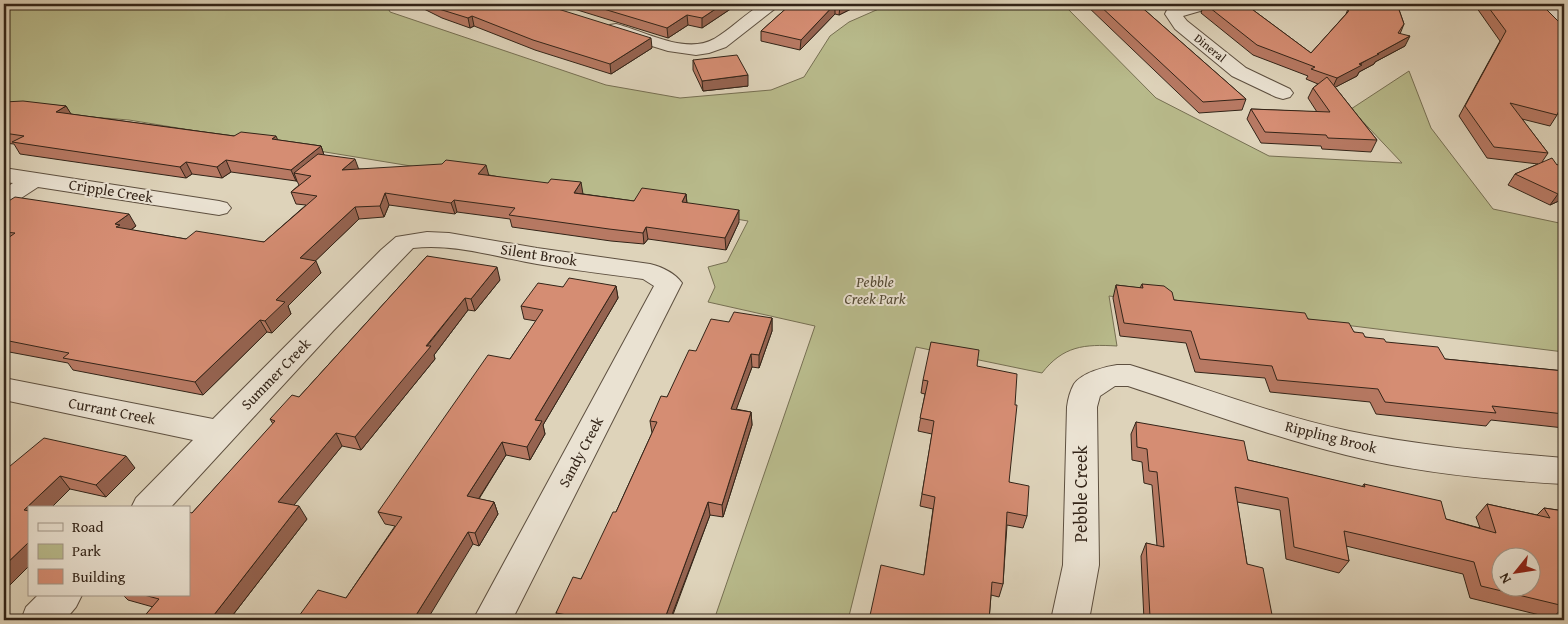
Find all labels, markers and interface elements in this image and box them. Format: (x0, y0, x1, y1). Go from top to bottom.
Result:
street label: Dineral (1191, 29, 1230, 66)
street label: Cripple Creek (67, 173, 155, 208)
street label: Silent Brook (499, 238, 579, 271)
park label: Pebble Creek Park (844, 271, 906, 309)
street label: Summer Creek (236, 333, 316, 414)
street label: Currant Creek (67, 392, 158, 429)
street label: Sandy Creek (553, 412, 608, 491)
street label: Rippling Brook (1283, 415, 1380, 458)
street label: Pebble Creek (1067, 445, 1094, 543)
legend (28, 506, 190, 596)
text: Road (72, 516, 103, 537)
text: Park (72, 540, 101, 561)
north arrow (1490, 546, 1540, 596)
text: Building (72, 566, 126, 587)
text: N (1493, 569, 1516, 588)

